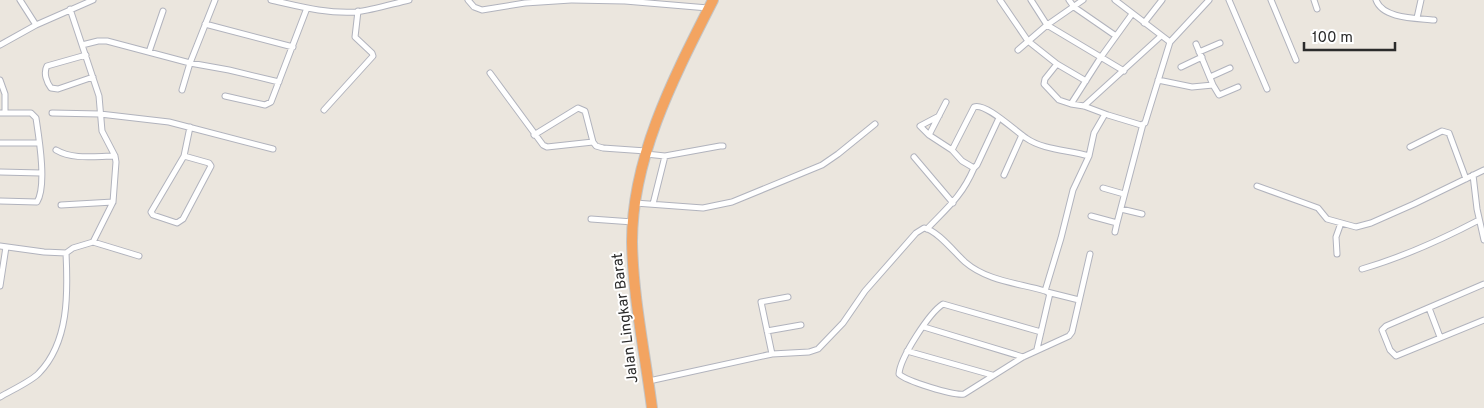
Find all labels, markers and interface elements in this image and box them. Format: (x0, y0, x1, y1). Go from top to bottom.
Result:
scale bar (1304, 20, 1395, 52)
text: 100 m (1312, 29, 1353, 48)
street label: Jalan Lingkar Barat (609, 252, 643, 384)

